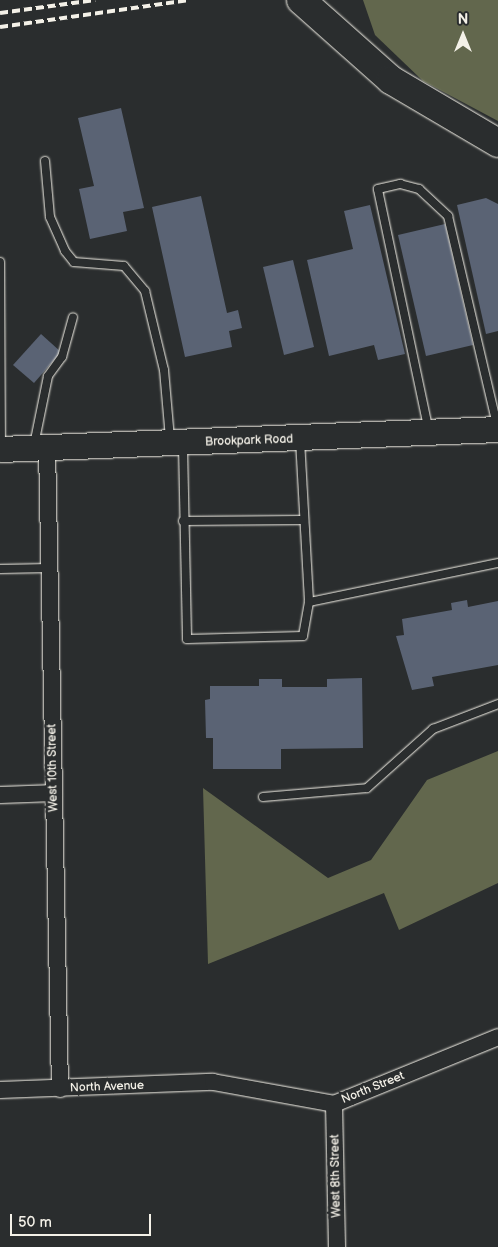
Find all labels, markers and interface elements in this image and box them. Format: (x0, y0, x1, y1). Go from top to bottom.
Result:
north arrow (438, 10, 488, 60)
text: N (458, 11, 468, 28)
street label: Brookpark Road (205, 432, 293, 450)
street label: West 10th Street (45, 724, 61, 812)
street label: North Street (339, 1069, 407, 1107)
street label: North Avenue (70, 1079, 144, 1095)
street label: West 8th Street (328, 1134, 344, 1218)
scale bar (12, 1204, 154, 1236)
text: 50 m (18, 1213, 52, 1232)

